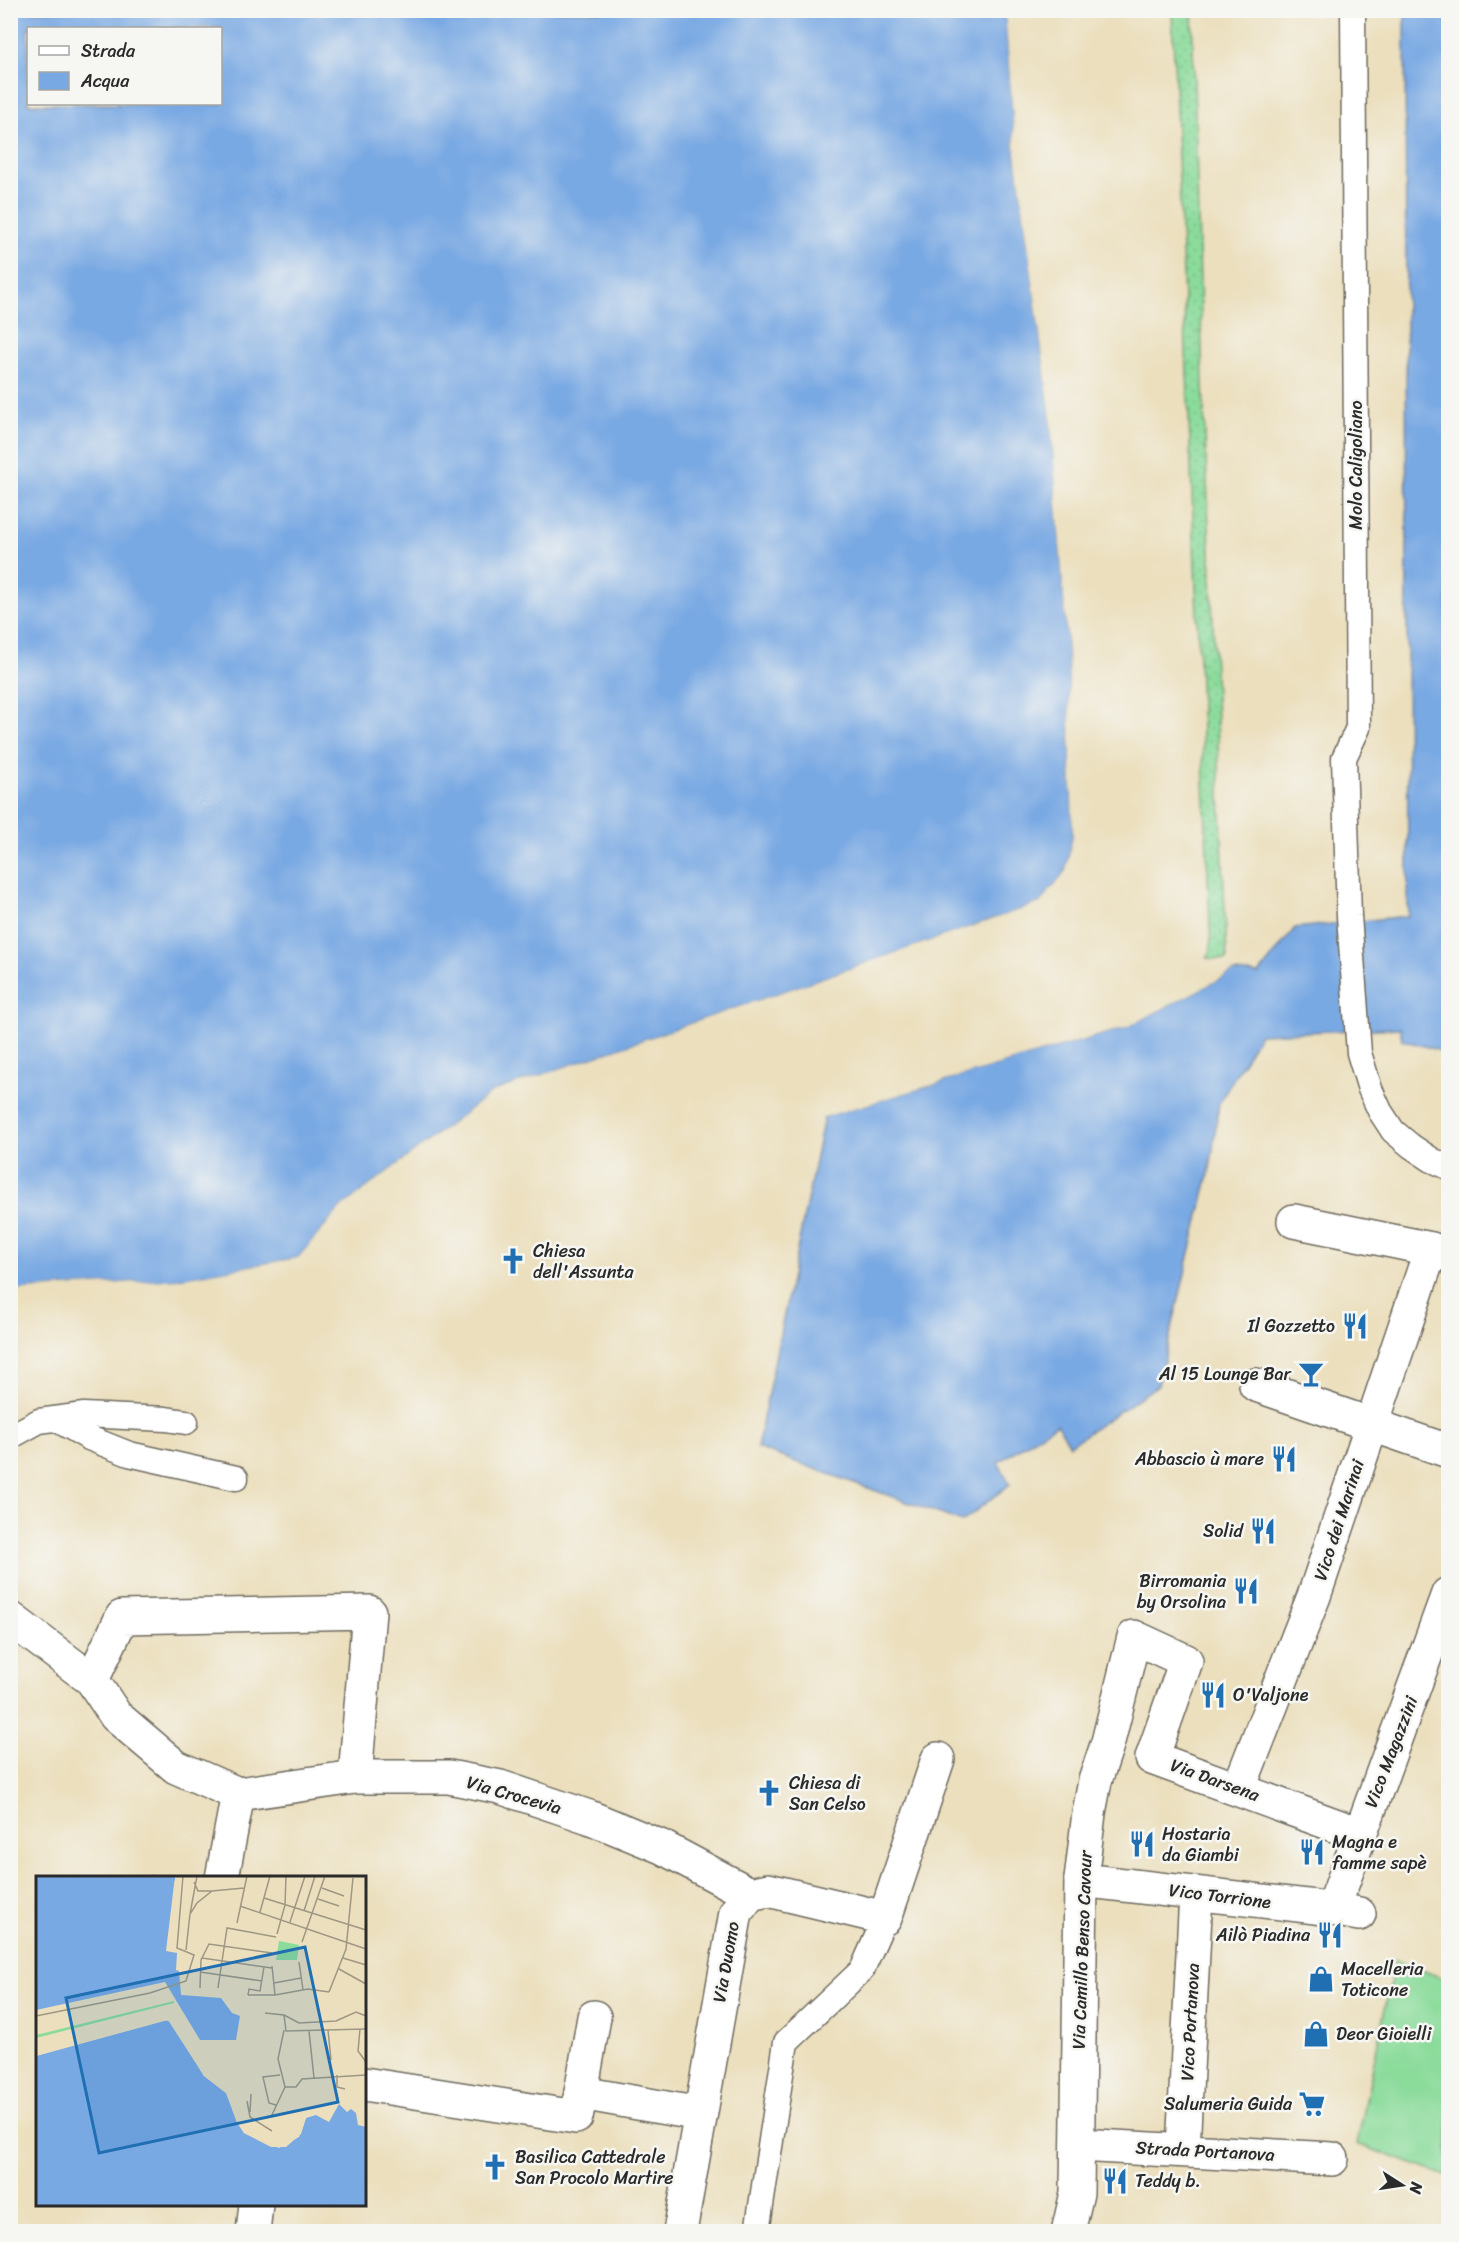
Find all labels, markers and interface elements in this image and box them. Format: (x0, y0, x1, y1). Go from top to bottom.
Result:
legend (27, 27, 222, 105)
text: Strada (81, 35, 136, 67)
text: Acqua (80, 65, 130, 97)
street label: Molo Caligoliano (1340, 400, 1372, 530)
place label: Chiesa dell'Assunta (533, 1235, 634, 1288)
church icon: Chiesa dell'Assunta (498, 1246, 528, 1276)
place label: Il Gozzetto (1247, 1310, 1335, 1342)
restaurant icon: Il Gozzetto (1340, 1311, 1370, 1341)
place label: Al 15 Lounge Bar (1158, 1358, 1293, 1390)
bar icon: Al 15 Lounge Bar (1296, 1359, 1326, 1389)
place label: Abbascio ù mare (1134, 1443, 1264, 1475)
restaurant icon: Abbascio ù mare (1269, 1444, 1299, 1474)
street label: Vico dei Marinai (1304, 1454, 1374, 1585)
place label: Solid (1203, 1515, 1244, 1547)
restaurant icon: Solid (1248, 1516, 1278, 1546)
place label: Birromania by Orsolina (1137, 1565, 1227, 1618)
restaurant icon: Birromania by Orsolina (1231, 1576, 1261, 1606)
place label: O'Valjone (1233, 1679, 1309, 1711)
restaurant icon: O'Valjone (1198, 1680, 1228, 1710)
street label: Vico Magazzini (1355, 1690, 1427, 1813)
street label: Via Darsena (1166, 1749, 1265, 1811)
street label: Via Crocevia (463, 1766, 565, 1824)
place label: Chiesa di San Celso (789, 1767, 866, 1820)
church icon: Chiesa di San Celso (754, 1778, 784, 1808)
place label: Hostaria da Giambi (1162, 1818, 1240, 1871)
place label: Magna e famme sapè (1332, 1826, 1427, 1879)
restaurant icon: Hostaria da Giambi (1127, 1829, 1157, 1859)
restaurant icon: Magna e famme sapè (1297, 1837, 1327, 1867)
street label: Via Camillo Benso Cavour (1063, 1848, 1102, 2050)
street label: Vico Torrione (1167, 1874, 1273, 1918)
inset map (36, 1876, 366, 2206)
street label: Via Duomo (703, 1919, 749, 2005)
place label: Ailò Piadina (1215, 1919, 1311, 1951)
restaurant icon: Ailò Piadina (1315, 1920, 1345, 1950)
place label: Macelleria Toticone (1341, 1953, 1424, 2006)
street label: Vico Portanova (1171, 1962, 1209, 2082)
shop icon: Macelleria Toticone (1306, 1964, 1336, 1994)
place label: Deor Gioielli (1336, 2018, 1432, 2050)
shop icon: Deor Gioielli (1301, 2019, 1331, 2049)
place label: Salumeria Guida (1164, 2088, 1293, 2120)
supermarket icon: Salumeria Guida (1297, 2089, 1327, 2119)
street label: Strada Portanova (1135, 2131, 1275, 2171)
place label: Basilica Cattedrale San Procolo Martire (515, 2141, 674, 2194)
church icon: Basilica Cattedrale San Procolo Martire (480, 2152, 510, 2182)
north arrow (1372, 2155, 1432, 2215)
place label: Teddy b. (1135, 2165, 1201, 2197)
restaurant icon: Teddy b. (1100, 2166, 1130, 2196)
text: N (1401, 2179, 1432, 2197)

